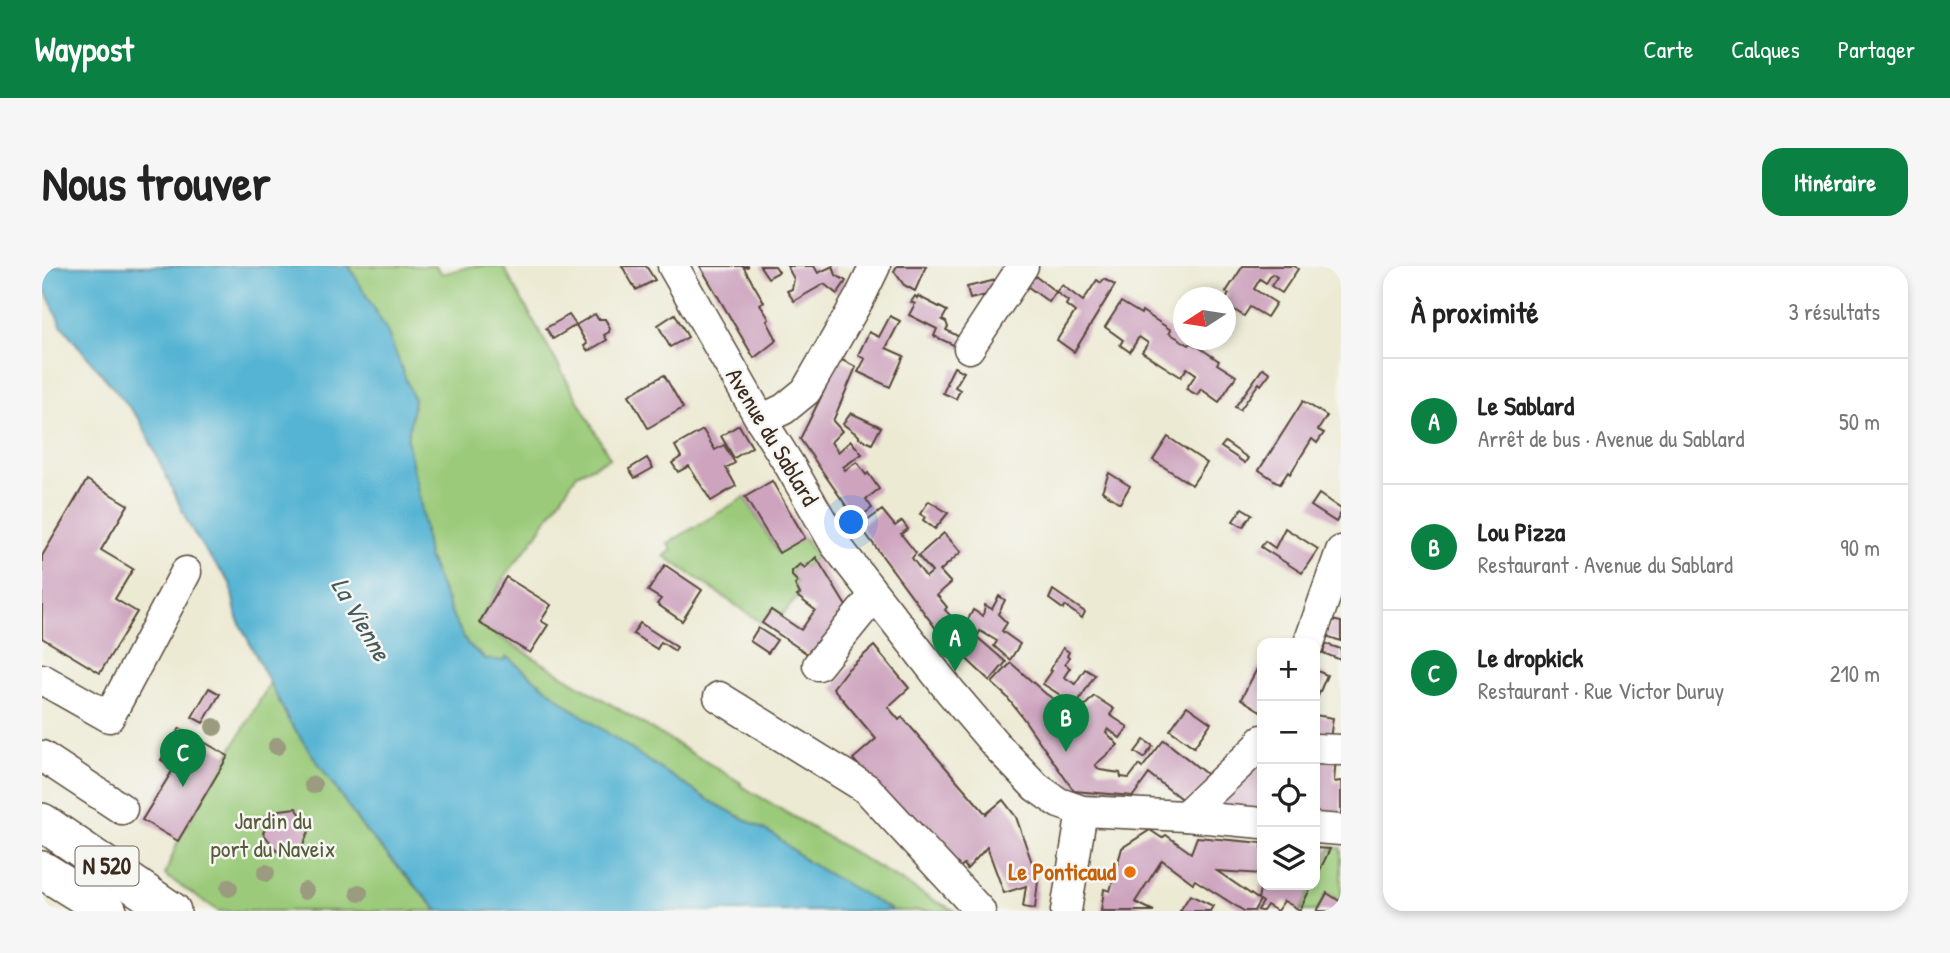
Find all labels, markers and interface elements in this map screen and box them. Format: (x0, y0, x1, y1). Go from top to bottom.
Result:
text: Waypost (35, 27, 134, 71)
text: Carte (1644, 33, 1693, 65)
text: Calques (1731, 33, 1800, 65)
text: Partager (1838, 33, 1915, 65)
button: Itinéraire (1762, 148, 1908, 216)
text: Nous trouver (42, 149, 271, 215)
north arrow (1173, 287, 1236, 350)
text: À proximité (1411, 292, 1539, 332)
text: 3 résultats (1789, 296, 1880, 327)
street label: Avenue du Sablard (719, 362, 827, 511)
text: Le Sablard (1478, 388, 1574, 423)
text: A (1428, 406, 1440, 437)
text: 50 m (1839, 406, 1880, 437)
text: Arrêt de bus · Avenue du Sablard (1478, 423, 1745, 454)
your location (834, 505, 868, 539)
text: Lou Pizza (1478, 514, 1565, 549)
text: B (1428, 532, 1440, 563)
text: 90 m (1840, 532, 1880, 563)
text: Restaurant · Avenue du Sablard (1478, 549, 1733, 580)
water label: La Vienne (324, 571, 400, 668)
pin: A (932, 614, 978, 672)
map controls (1257, 638, 1320, 890)
button: + (1257, 638, 1320, 701)
text: Le dropkick (1478, 640, 1583, 675)
text: C (1428, 658, 1440, 689)
text: 210 m (1830, 658, 1880, 689)
text: Restaurant · Rue Victor Duruy (1478, 675, 1724, 706)
pin: B (1043, 694, 1089, 752)
button: − (1257, 701, 1320, 764)
pin: C (160, 729, 206, 787)
button: locate (1257, 764, 1320, 827)
park label: Jardin du port du Naveix (211, 804, 335, 864)
button: layers (1257, 827, 1320, 890)
road number: N 520 (76, 846, 138, 886)
place label: Le Ponticaud (1009, 855, 1117, 887)
marker: Le Ponticaud (1122, 864, 1138, 880)

